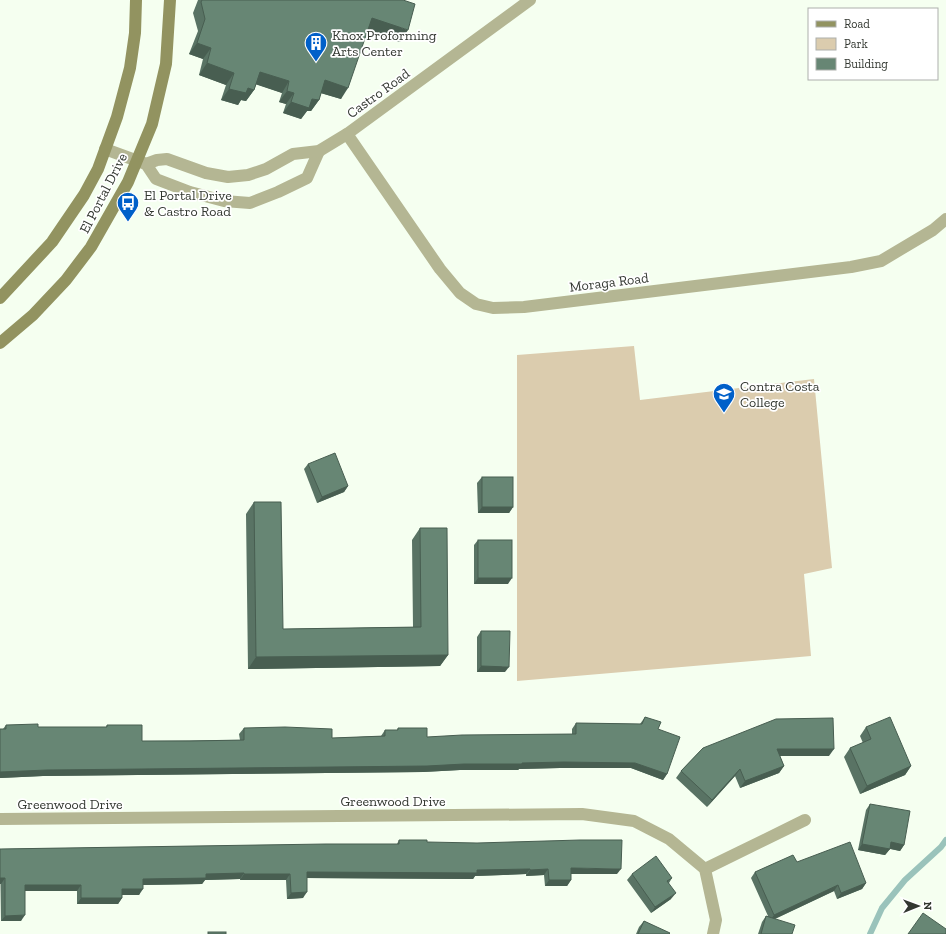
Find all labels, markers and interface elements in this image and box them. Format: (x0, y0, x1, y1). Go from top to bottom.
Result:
legend (808, 8, 938, 80)
text: Road (844, 17, 870, 31)
place label: Knox Proforming Arts Center (332, 27, 437, 60)
building icon: Knox Proforming Arts Center (303, 30, 329, 63)
text: Park (844, 37, 869, 51)
text: Building (844, 57, 888, 71)
street label: Castro Road (344, 65, 413, 122)
street label: El Portal Drive (76, 150, 131, 236)
place label: El Portal Drive & Castro Road (144, 187, 232, 220)
bus stop icon: El Portal Drive & Castro Road (115, 190, 141, 223)
street label: Moraga Road (569, 269, 650, 296)
place label: Contra Costa College (740, 378, 820, 411)
school or university icon: Contra Costa College (711, 381, 737, 414)
street label: Greenwood Drive (340, 793, 446, 810)
street label: Greenwood Drive (17, 796, 123, 813)
north arrow (898, 886, 938, 926)
text: N (921, 902, 934, 911)

